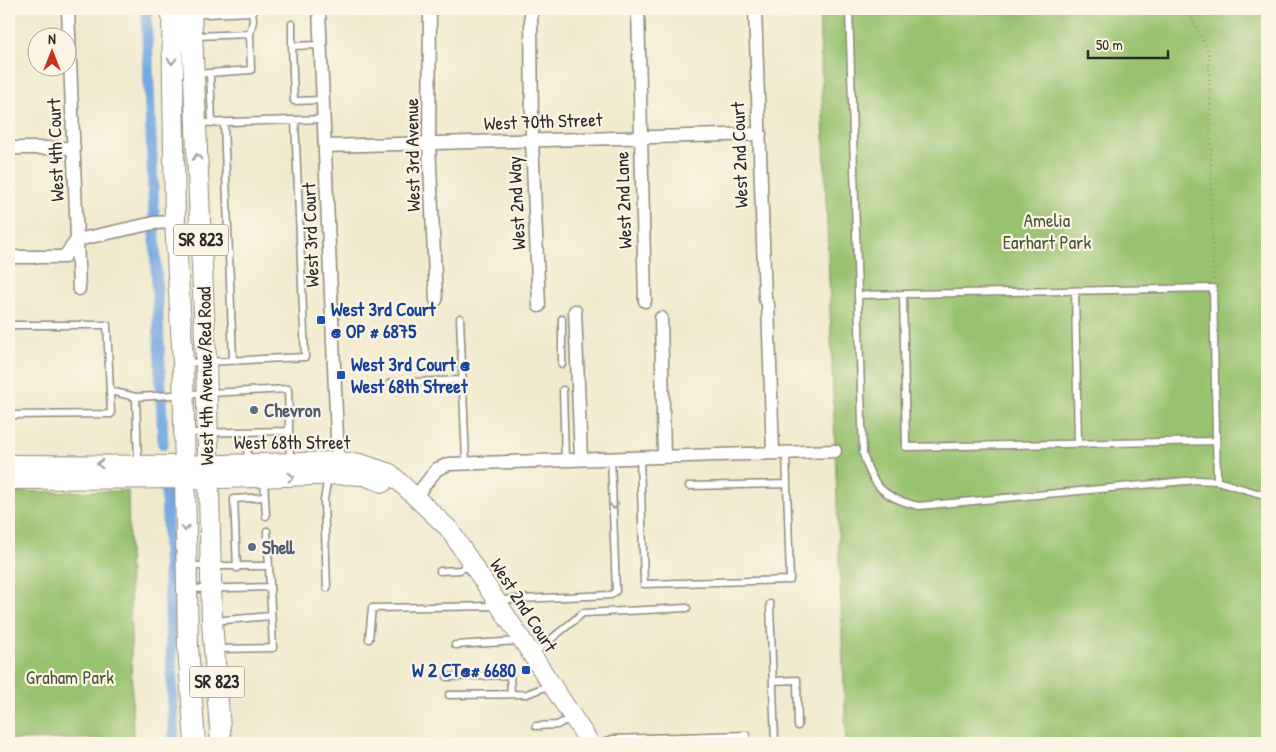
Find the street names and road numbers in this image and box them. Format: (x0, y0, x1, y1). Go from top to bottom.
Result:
street label: West 4th Court (40, 98, 70, 202)
street label: West 3rd Avenue (398, 98, 426, 212)
street label: West 2nd Court (724, 101, 754, 209)
street label: West 70th Street (483, 106, 603, 136)
street label: West 2nd Lane (608, 150, 638, 249)
street label: West 2nd Way (501, 155, 531, 251)
street label: West 3rd Court (295, 182, 325, 288)
road number: SR 823 (174, 224, 228, 256)
street label: West 4th Avenue/Red Road (190, 286, 220, 466)
street label: West 68th Street (234, 429, 351, 455)
street label: West 2nd Court (484, 553, 564, 657)
road number: SR 823 (190, 666, 244, 698)

